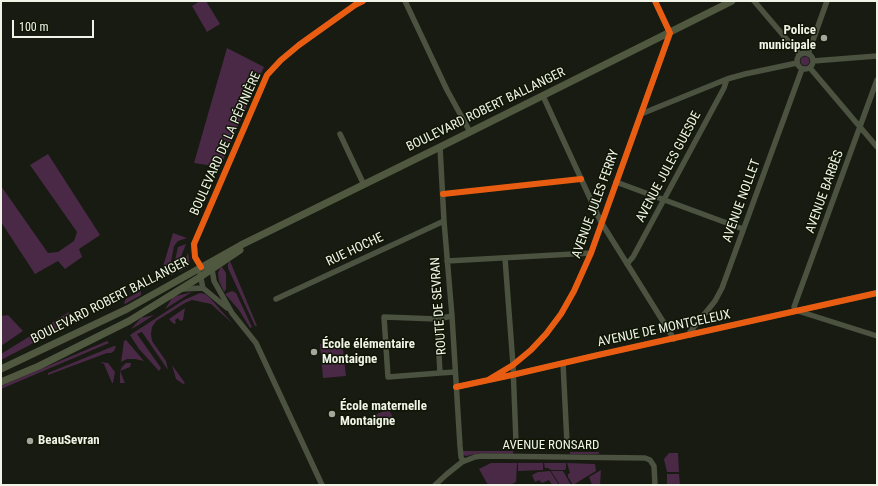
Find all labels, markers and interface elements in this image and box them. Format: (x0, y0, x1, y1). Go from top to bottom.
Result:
scale bar (14, 12, 96, 38)
text: 100 m (19, 20, 49, 34)
place label: Police municipale (759, 23, 816, 54)
marker: Police municipale (819, 33, 829, 43)
street label: BOULEVARD ROBERT BALLANGER (404, 65, 568, 155)
street label: BOULEVARD DE LA PÉPINIÈRE (187, 70, 265, 218)
street label: AVENUE JULES GUESDE (633, 109, 705, 225)
street label: AVENUE JULES FERRY (569, 148, 623, 260)
street label: AVENUE BARBÈS (803, 148, 847, 236)
street label: AVENUE NOLLET (720, 157, 764, 245)
street label: RUE HOCHE (324, 230, 386, 270)
street label: BOULEVARD ROBERT BALLANGER (29, 254, 191, 348)
street label: ROUTE DE SEVRAN (428, 257, 450, 355)
street label: AVENUE DE MONTCELEUX (596, 307, 732, 351)
place label: École élémentaire Montaigne (322, 337, 415, 368)
marker: École élémentaire Montaigne (309, 347, 319, 357)
place label: École maternelle Montaigne (340, 399, 427, 430)
marker: École maternelle Montaigne (327, 409, 337, 419)
place label: BeauSevran (38, 433, 100, 449)
marker: BeauSevran (25, 436, 35, 446)
street label: AVENUE RONSARD (503, 438, 599, 454)

